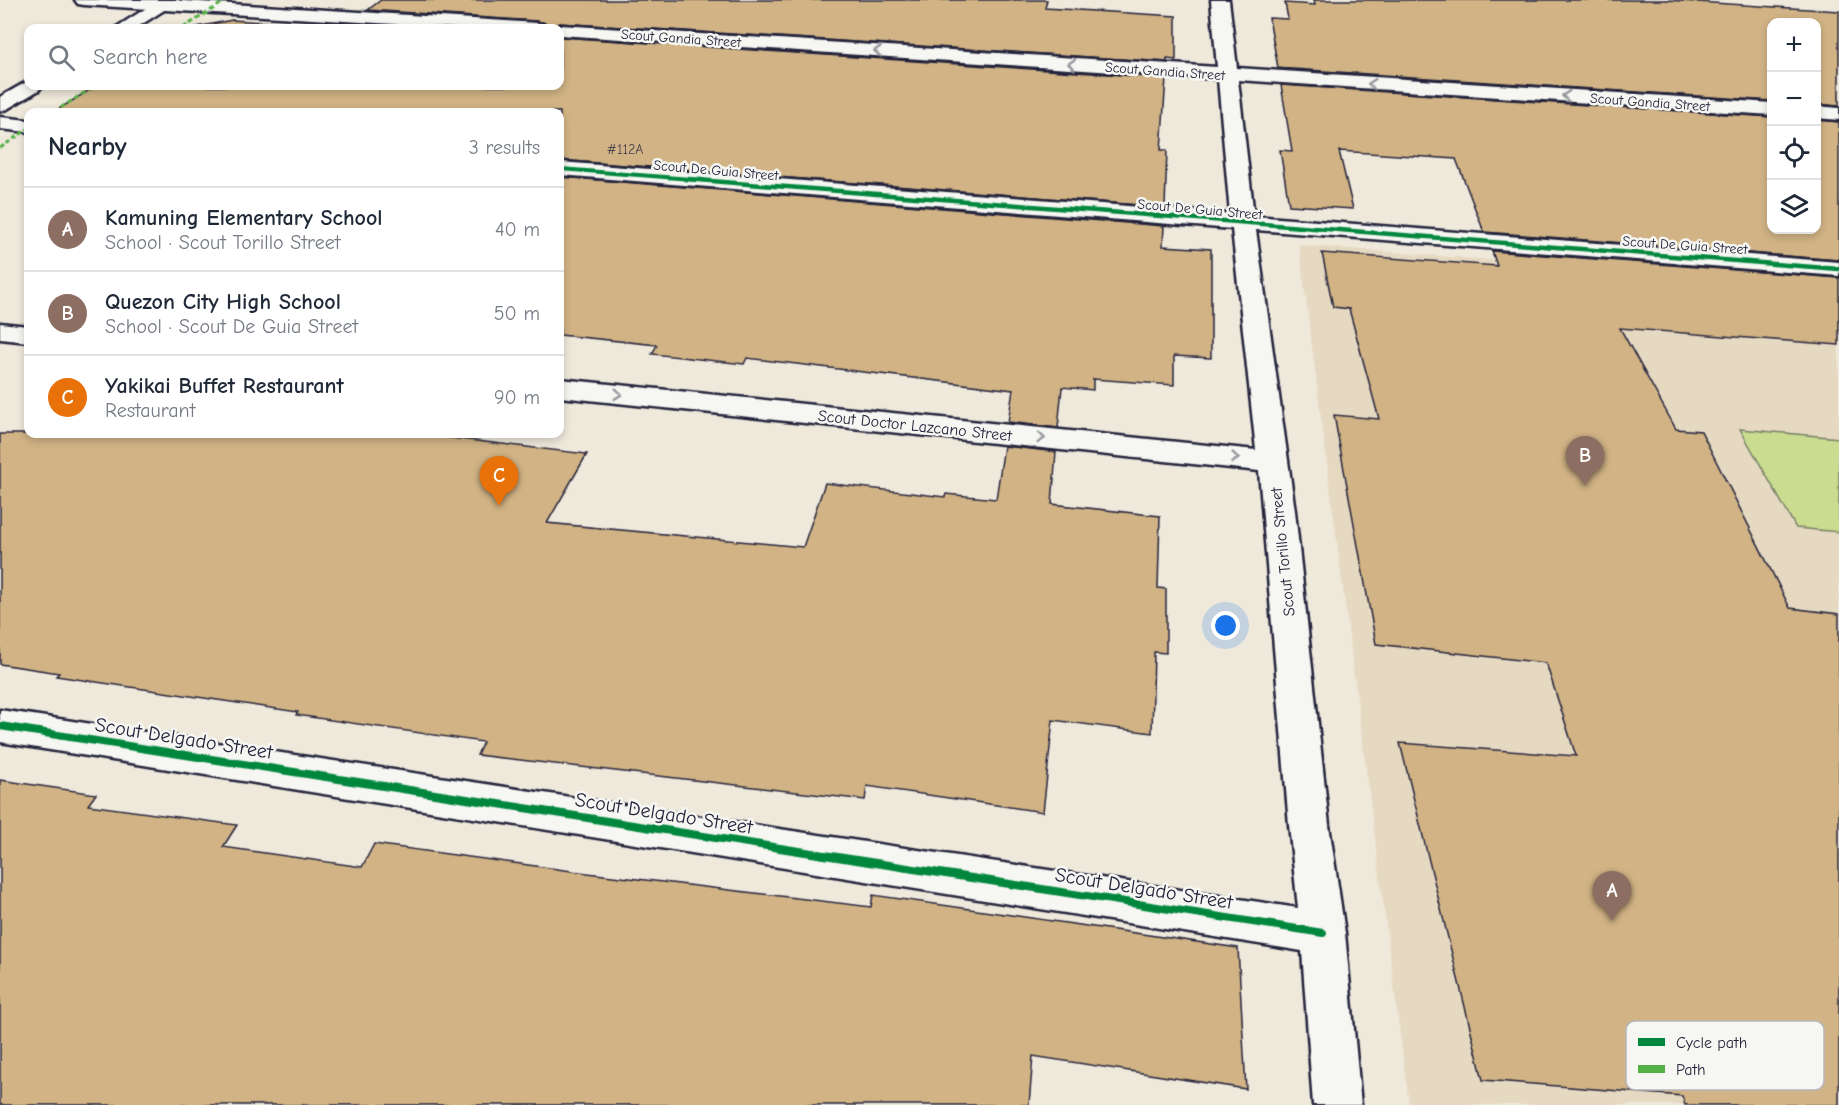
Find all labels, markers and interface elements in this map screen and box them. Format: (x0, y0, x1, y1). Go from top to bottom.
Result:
map controls (1767, 18, 1821, 234)
button: + (1767, 18, 1821, 72)
search box (24, 24, 564, 90)
street label: Scout Gandia Street (620, 26, 743, 51)
icon: search (45, 41, 78, 74)
text: Search here (93, 44, 208, 70)
one-way arrow (873, 45, 882, 58)
one-way arrow (1068, 58, 1077, 71)
street label: Scout Gandia Street (1104, 59, 1227, 84)
button: − (1767, 72, 1821, 126)
one-way arrow (1367, 78, 1376, 91)
one-way arrow (1562, 90, 1571, 103)
street label: Scout Gandia Street (1589, 90, 1712, 115)
button: locate (1767, 126, 1821, 180)
text: Nearby (48, 132, 127, 162)
text: 3 results (469, 136, 540, 159)
house number: #112A (607, 141, 643, 158)
street label: Scout De Guia Street (653, 157, 780, 185)
button: layers (1767, 180, 1821, 234)
street label: Scout De Guia Street (1137, 196, 1264, 224)
text: Kamuning Elementary School (105, 205, 382, 231)
text: A (62, 218, 73, 241)
text: 40 m (495, 218, 540, 241)
text: School · Scout Torillo Street (105, 231, 340, 254)
street label: Scout De Guia Street (1622, 233, 1749, 258)
text: Quezon City High School (105, 289, 341, 315)
text: B (61, 302, 74, 325)
text: 50 m (494, 302, 540, 325)
text: School · Scout De Guia Street (105, 315, 358, 338)
text: Yakikai Buffet Restaurant (105, 373, 344, 399)
text: C (61, 386, 74, 409)
text: 90 m (494, 386, 540, 409)
one-way arrow (613, 387, 622, 400)
text: Restaurant (105, 399, 195, 422)
street label: Scout Doctor Lazcano Street (817, 407, 1013, 445)
one-way arrow (1037, 431, 1046, 444)
pin: B (1566, 436, 1604, 486)
one-way arrow (1231, 451, 1240, 464)
pin: C (480, 456, 518, 506)
street label: Scout Torillo Street (1267, 486, 1299, 617)
your location (1211, 611, 1240, 640)
street label: Scout Delgado Street (93, 713, 276, 764)
street label: Scout Delgado Street (573, 788, 756, 839)
street label: Scout Delgado Street (1053, 863, 1236, 914)
pin: A (1592, 872, 1632, 921)
legend (1626, 1021, 1824, 1090)
text: Cycle path (1676, 1034, 1747, 1052)
text: Path (1676, 1061, 1706, 1079)

